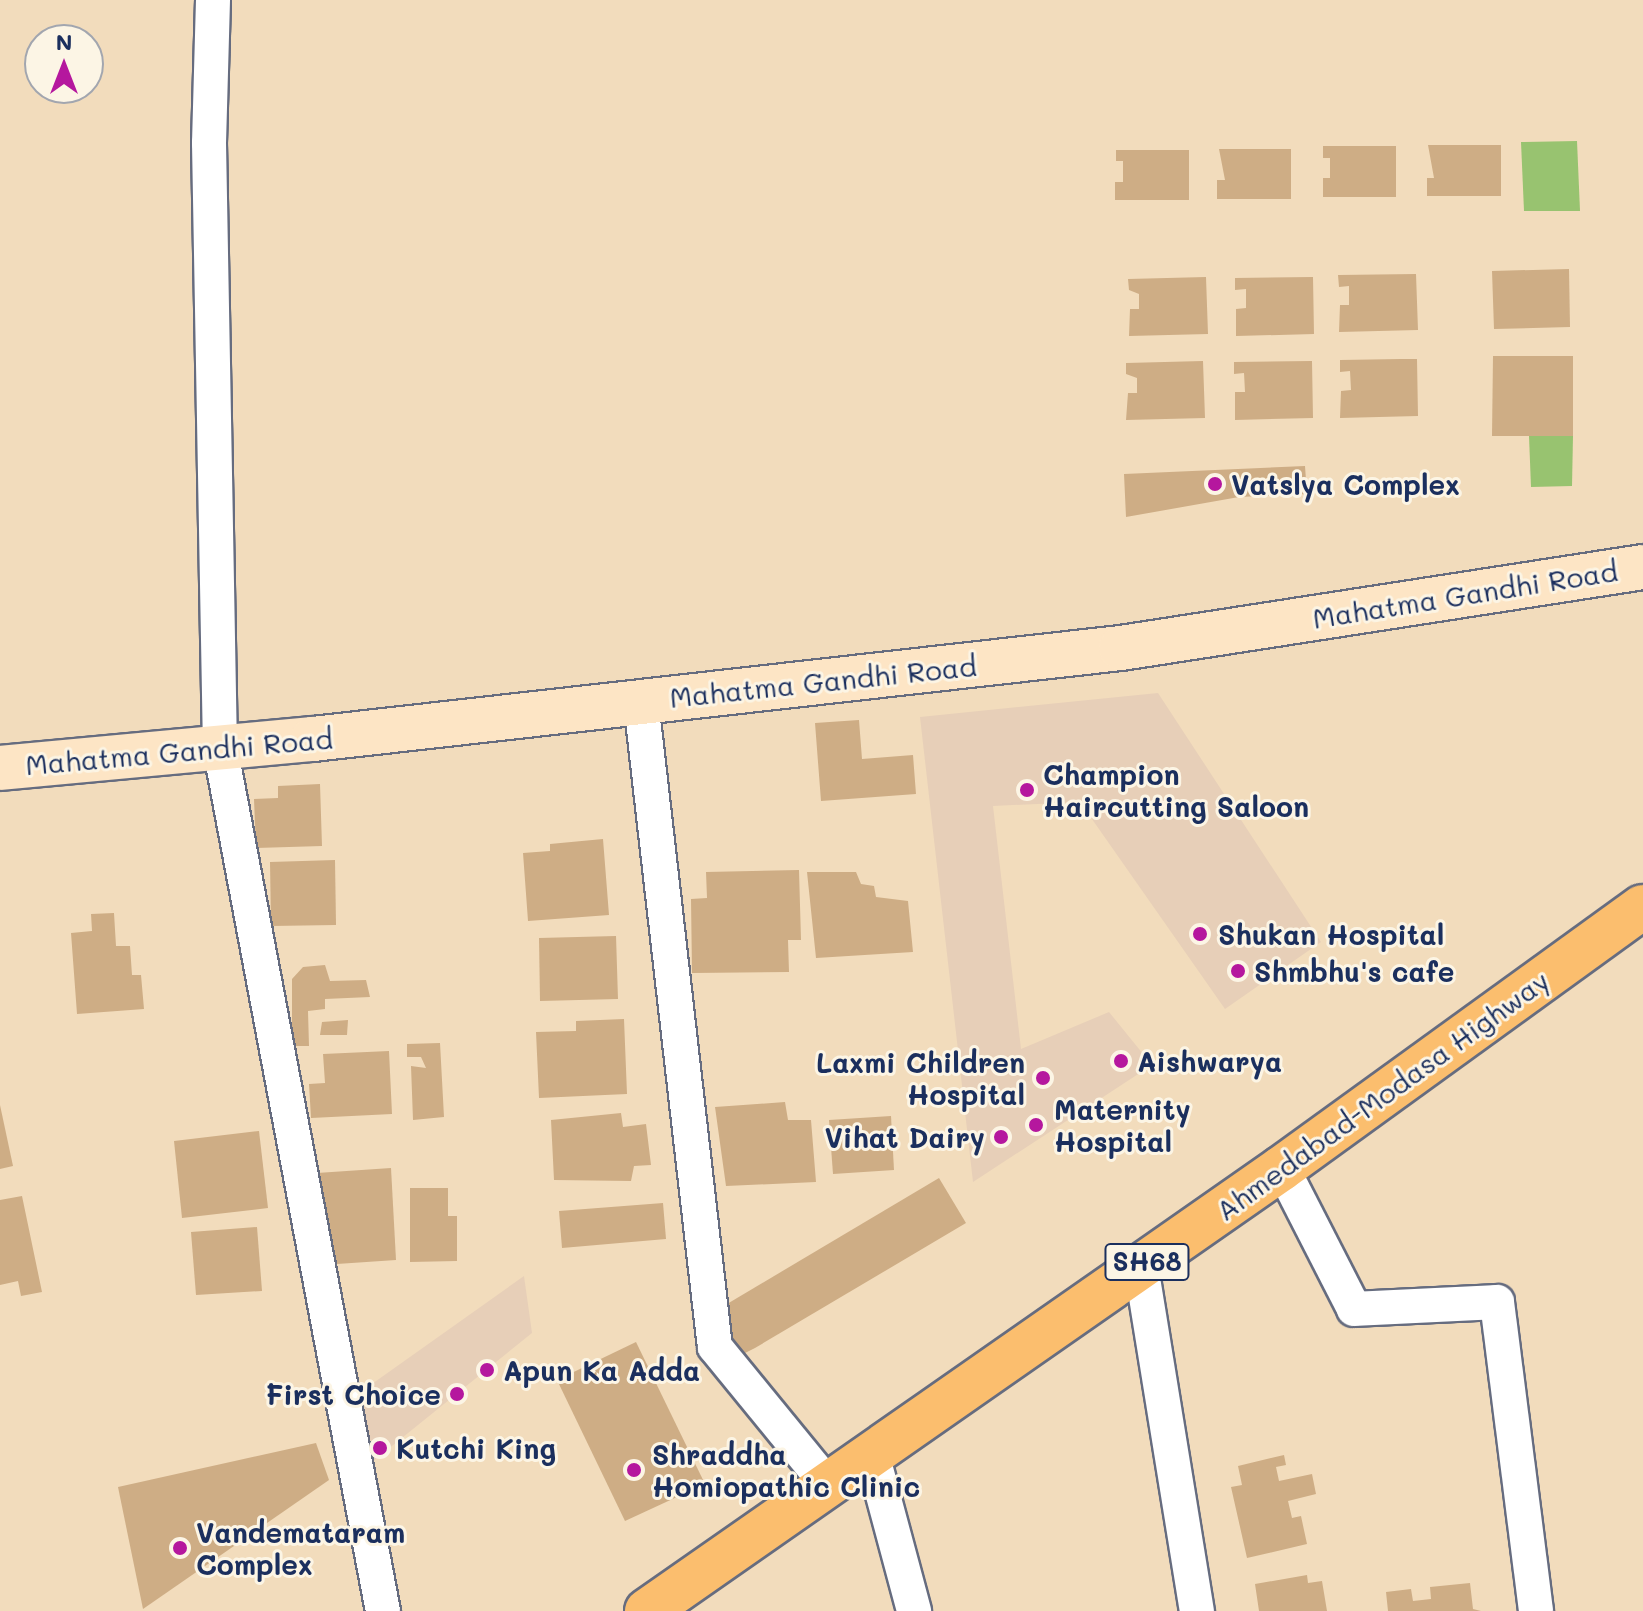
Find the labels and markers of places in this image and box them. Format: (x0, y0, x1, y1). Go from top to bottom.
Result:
place label: Vatslya Complex (1231, 467, 1460, 501)
marker: Vatslya Complex (1206, 475, 1224, 493)
place label: Champion Haircutting Saloon (1043, 757, 1309, 823)
marker: Champion Haircutting Saloon (1018, 781, 1036, 799)
place label: Shukan Hospital (1218, 917, 1444, 951)
marker: Shukan Hospital (1189, 923, 1211, 945)
place label: Shmbhu's cafe (1254, 954, 1454, 988)
marker: Shmbhu's cafe (1229, 962, 1247, 980)
place label: Aishwarya (1137, 1044, 1282, 1078)
place label: Laxmi Children Hospital (816, 1045, 1025, 1111)
marker: Aishwarya (1112, 1052, 1130, 1070)
marker: Laxmi Children Hospital (1032, 1067, 1054, 1089)
place label: Maternity Hospital (1054, 1092, 1191, 1158)
marker: Maternity Hospital (1025, 1114, 1047, 1136)
place label: Vihat Dairy (825, 1120, 985, 1154)
marker: Vihat Dairy (992, 1128, 1010, 1146)
place label: Apun Ka Adda (503, 1353, 700, 1387)
marker: Apun Ka Adda (478, 1361, 496, 1379)
place label: First Choice (265, 1377, 441, 1411)
marker: First Choice (448, 1385, 466, 1403)
place label: Kutchi King (396, 1431, 556, 1465)
place label: Shraddha Homiopathic Clinic (652, 1437, 920, 1503)
marker: Kutchi King (371, 1439, 389, 1457)
marker: Shraddha Homiopathic Clinic (623, 1459, 645, 1481)
place label: Vandemataram Complex (196, 1515, 405, 1581)
marker: Vandemataram Complex (171, 1539, 189, 1557)

